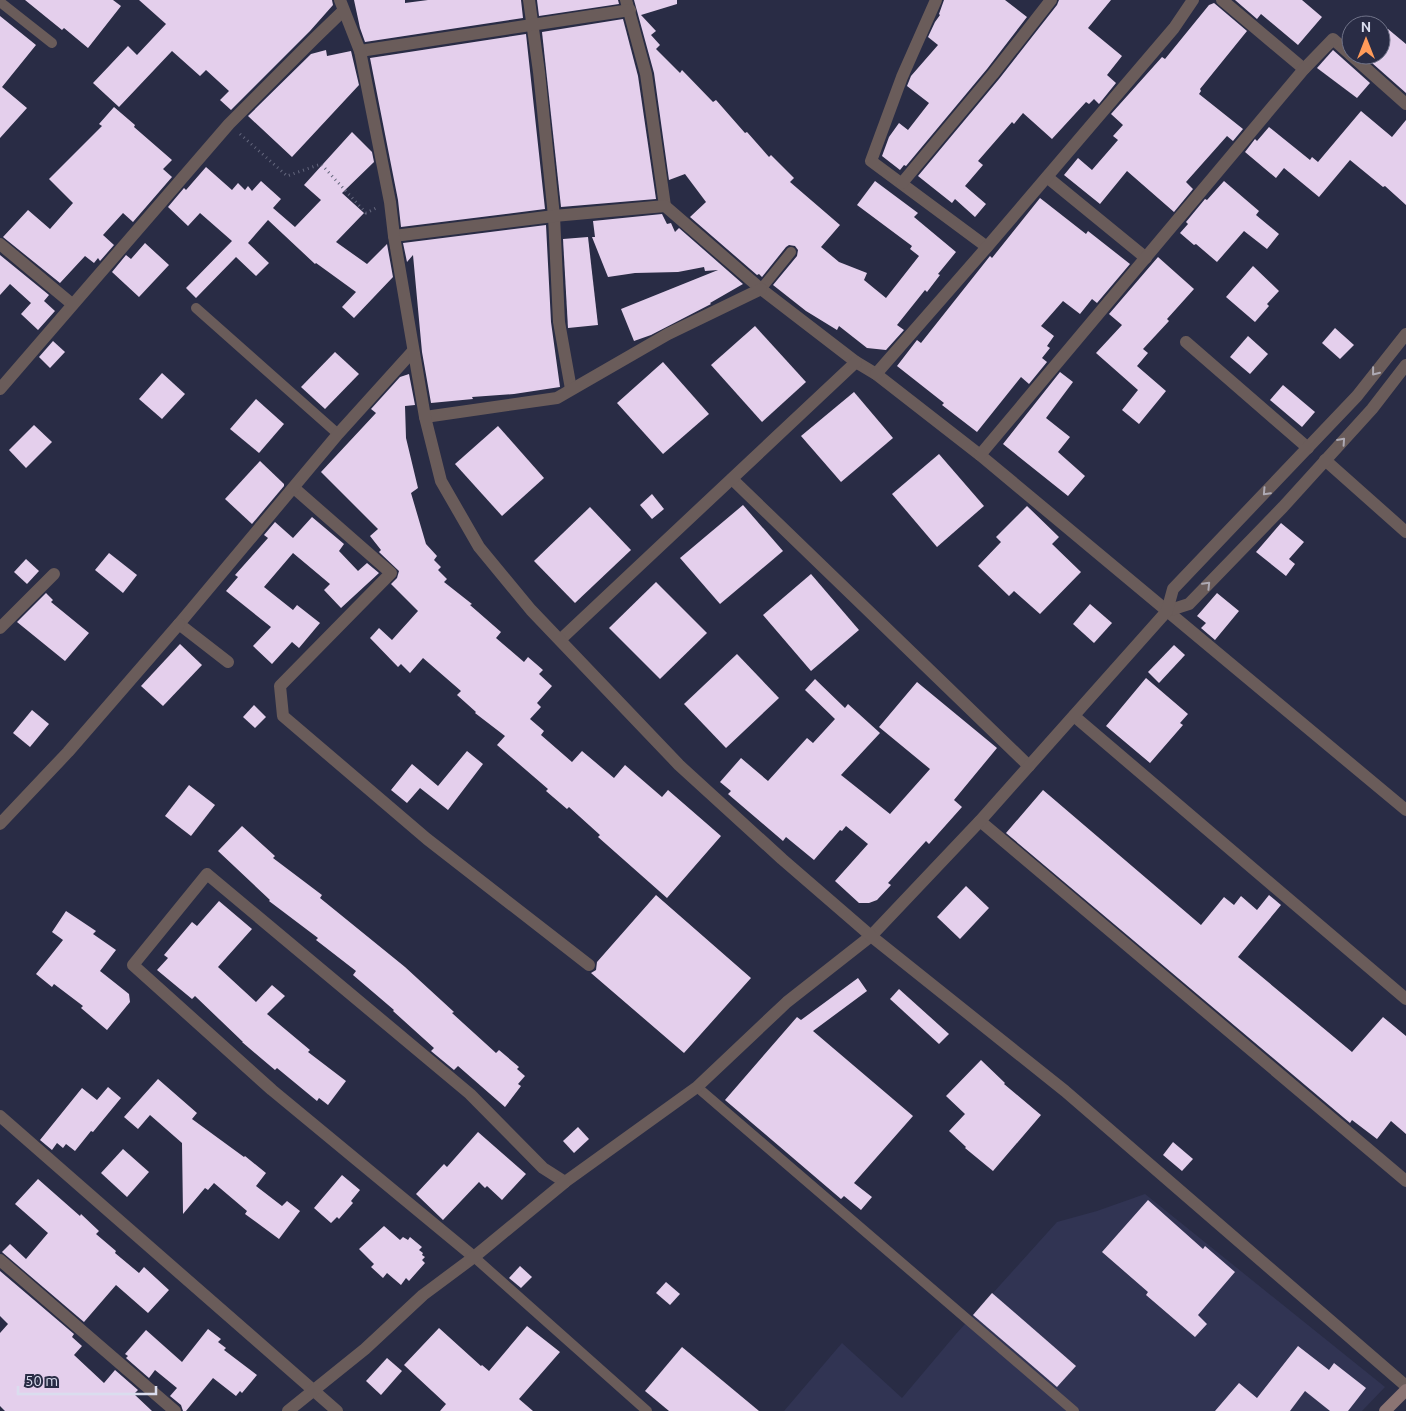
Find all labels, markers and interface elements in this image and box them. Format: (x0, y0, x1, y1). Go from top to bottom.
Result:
north arrow (1341, 15, 1391, 65)
text: N (1361, 19, 1371, 35)
one-way arrow (1372, 367, 1381, 376)
one-way arrow (1336, 438, 1345, 447)
one-way arrow (1263, 487, 1272, 496)
one-way arrow (1201, 582, 1210, 591)
scale bar (18, 1364, 155, 1396)
text: 50 m (25, 1372, 58, 1389)

